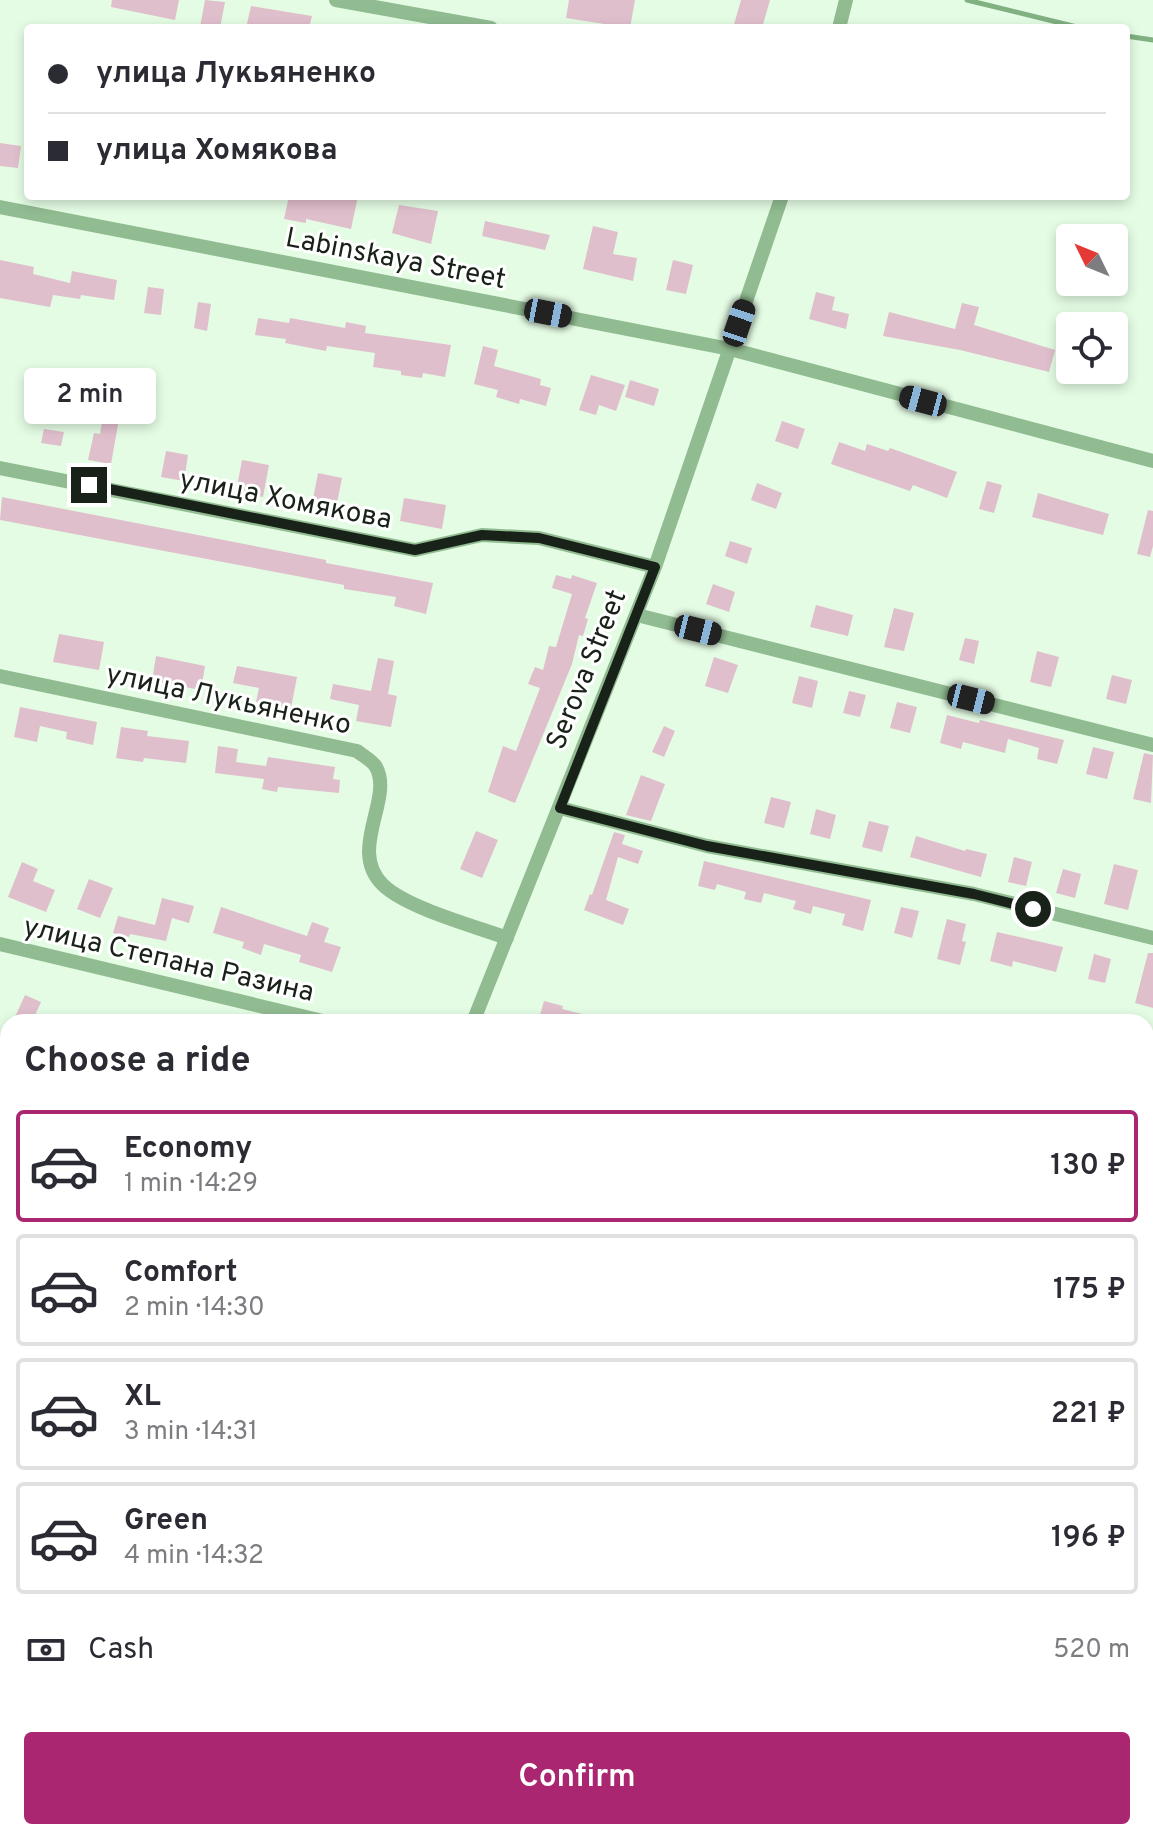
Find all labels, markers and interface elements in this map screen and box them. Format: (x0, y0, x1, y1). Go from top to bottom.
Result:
text: улица Лукьяненко (96, 56, 376, 93)
text: улица Хомякова (96, 133, 337, 170)
street label: Labinskaya Street (282, 221, 509, 299)
north arrow (1056, 224, 1128, 296)
map controls (1056, 224, 1128, 384)
car (720, 296, 758, 350)
car (522, 297, 574, 329)
button: locate (1056, 312, 1128, 384)
callout: 2 min (23, 369, 155, 425)
text: 2 min (56, 379, 124, 412)
car (897, 383, 949, 419)
street label: улица Хомякова (176, 463, 395, 539)
route end (71, 467, 107, 503)
street label: Serova Street (539, 585, 636, 755)
car (672, 613, 724, 647)
street label: улица Лукьяненко (102, 657, 354, 745)
car (945, 682, 997, 716)
route start (1015, 891, 1051, 927)
street label: улица Степана Разина (19, 910, 317, 1012)
text: Choose a ride (24, 1039, 250, 1085)
icon: car (28, 1130, 100, 1202)
text: Economy (124, 1131, 252, 1168)
text: 130 ₽ (1050, 1148, 1126, 1185)
text: 1 min · 14:29 (124, 1168, 258, 1201)
icon: car (28, 1254, 100, 1326)
text: Comfort (124, 1255, 237, 1292)
text: 175 ₽ (1053, 1272, 1126, 1309)
text: 2 min · 14:30 (124, 1292, 265, 1325)
icon: car (28, 1378, 100, 1450)
text: XL (124, 1379, 161, 1416)
text: 221 ₽ (1051, 1396, 1126, 1433)
text: 3 min · 14:31 (124, 1416, 258, 1449)
icon: car (28, 1502, 100, 1574)
text: Green (124, 1503, 208, 1540)
text: 196 ₽ (1051, 1520, 1126, 1557)
text: 4 min · 14:32 (124, 1540, 264, 1573)
icon: cash (24, 1628, 68, 1672)
text: Cash (88, 1632, 154, 1669)
text: 520 m (1053, 1634, 1130, 1667)
button: Confirm (24, 1732, 1130, 1824)

